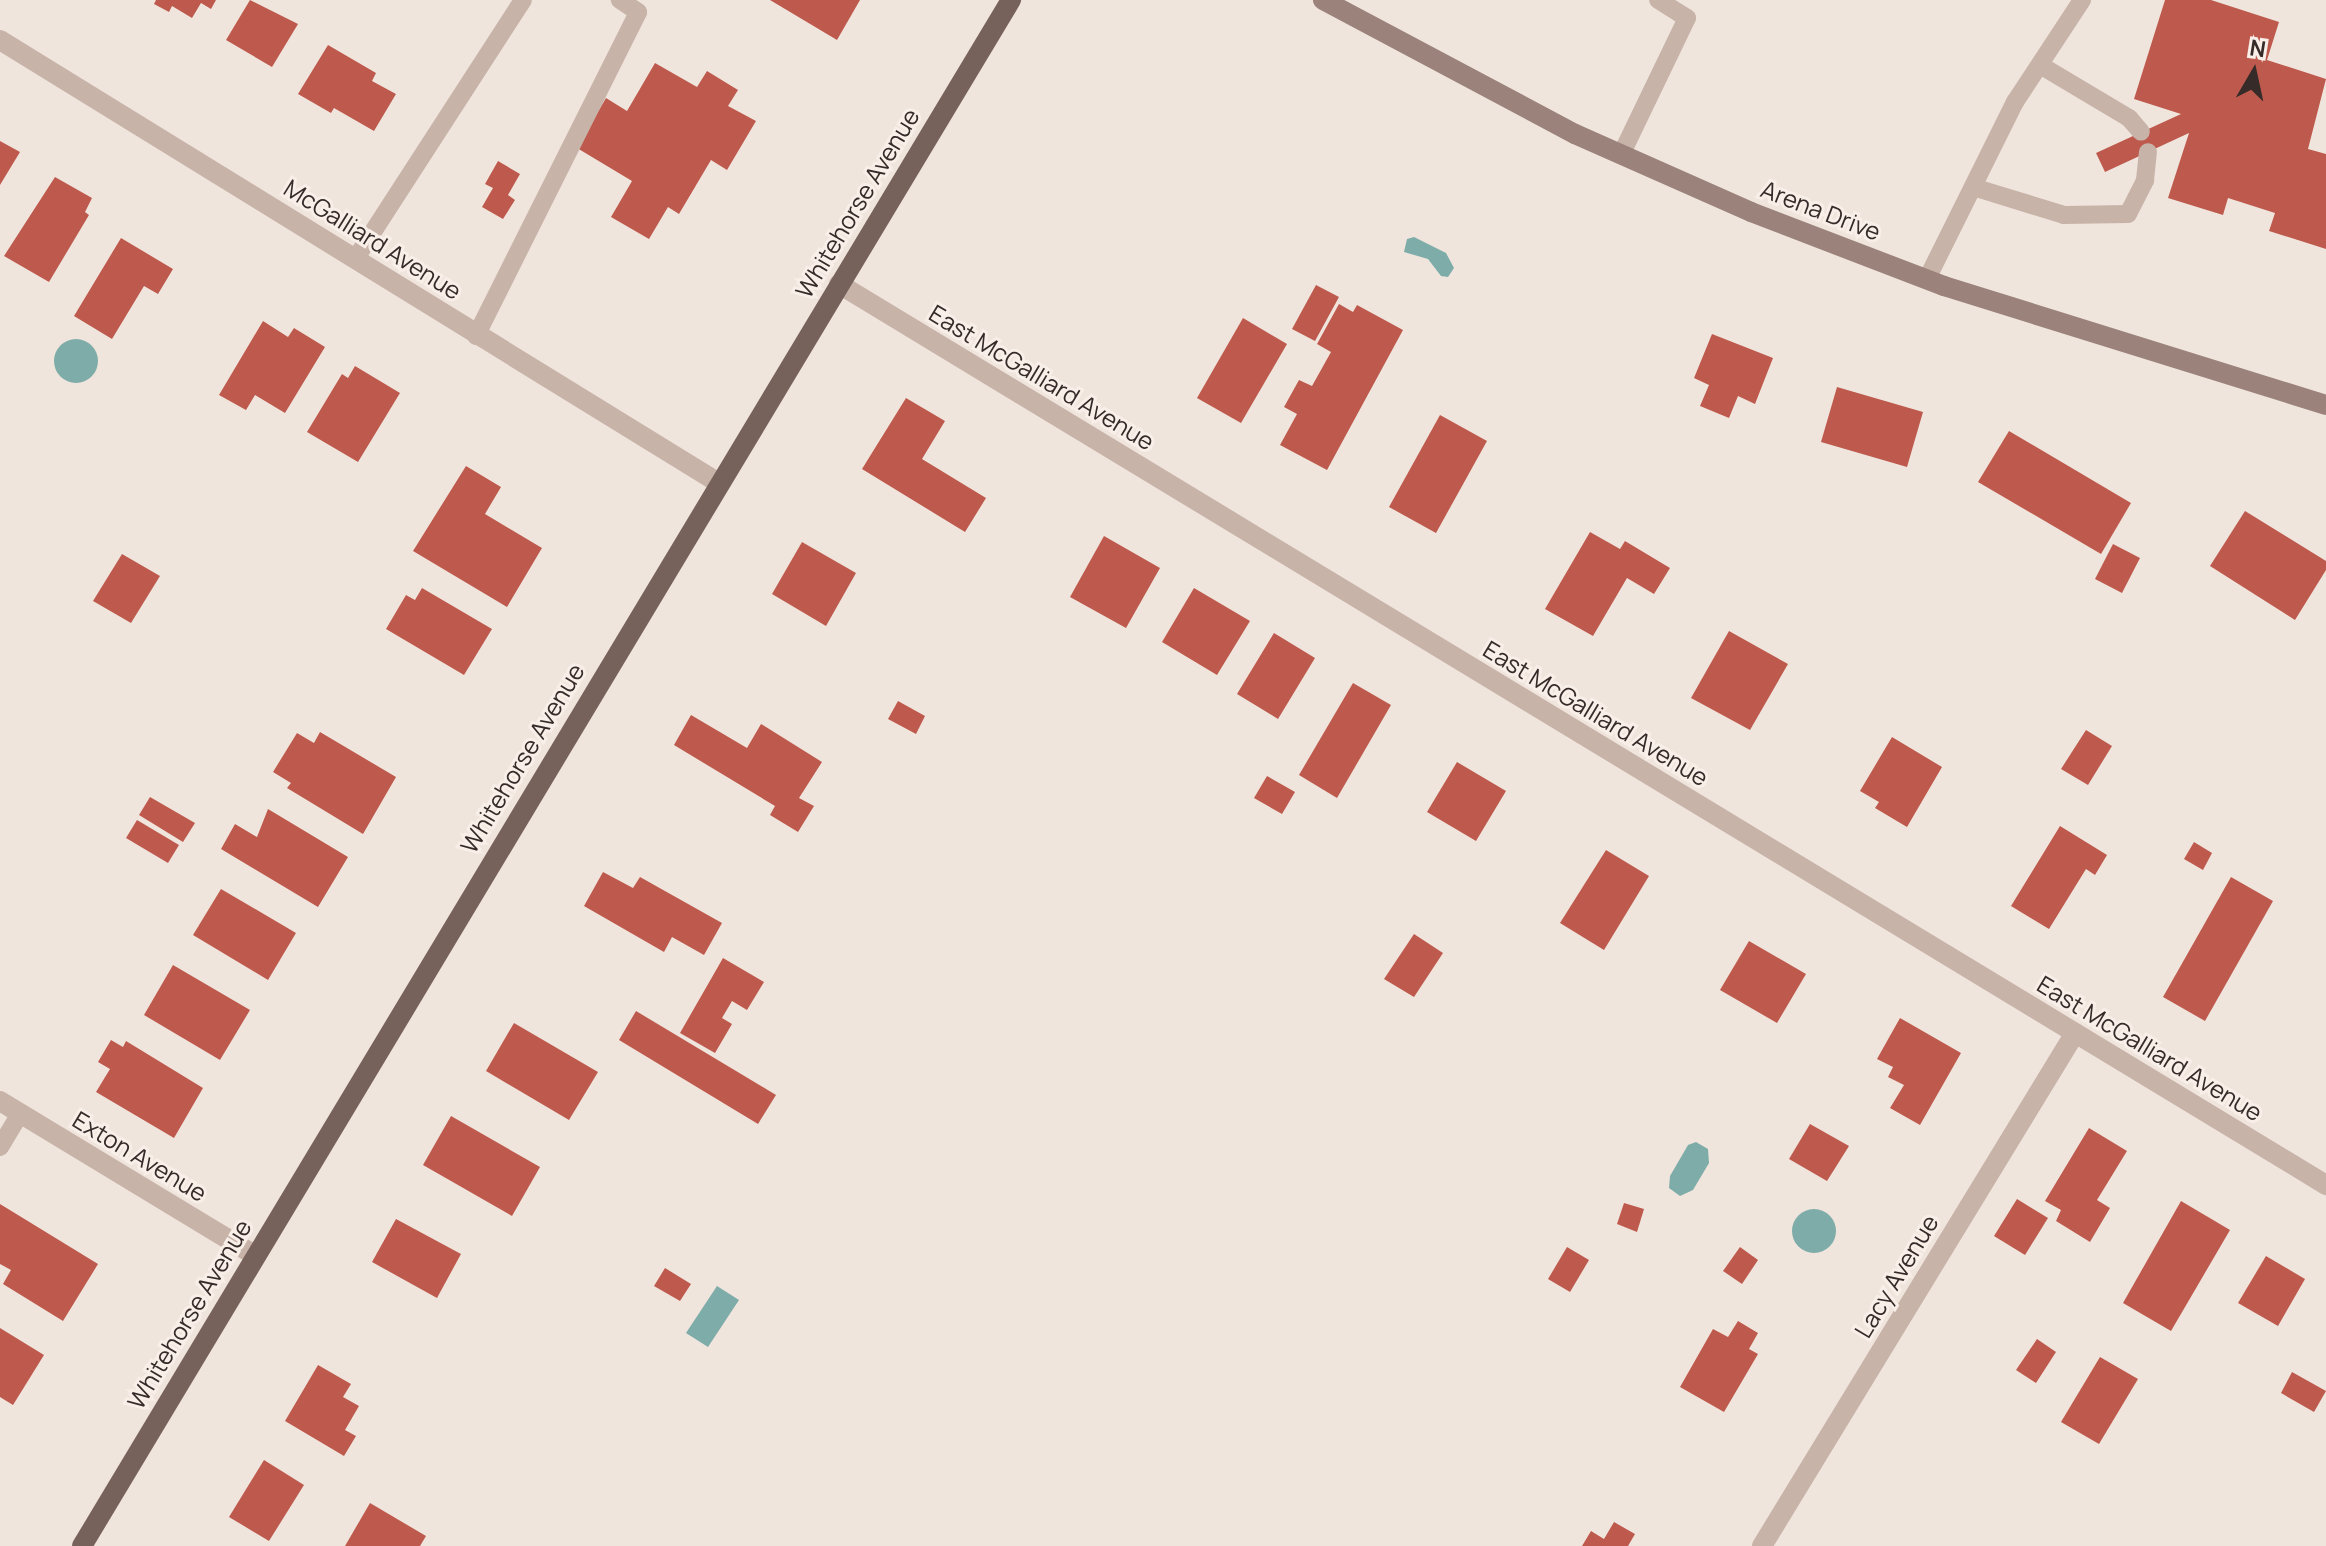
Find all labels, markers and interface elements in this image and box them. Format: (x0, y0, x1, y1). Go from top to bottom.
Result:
north arrow (2214, 32, 2294, 112)
text: N (2248, 32, 2268, 64)
street label: Whitehorse Avenue (789, 103, 925, 303)
street label: McGalliard Avenue (279, 173, 467, 305)
street label: Arena Drive (1757, 174, 1885, 246)
street label: East McGalliard Avenue (924, 298, 1160, 456)
street label: East McGalliard Avenue (1478, 634, 1714, 792)
street label: Whitehorse Avenue (454, 658, 590, 858)
street label: East McGalliard Avenue (2032, 969, 2268, 1127)
street label: Exton Avenue (68, 1105, 212, 1207)
street label: Lacy Avenue (1848, 1209, 1944, 1343)
street label: Whitehorse Avenue (121, 1214, 257, 1414)

